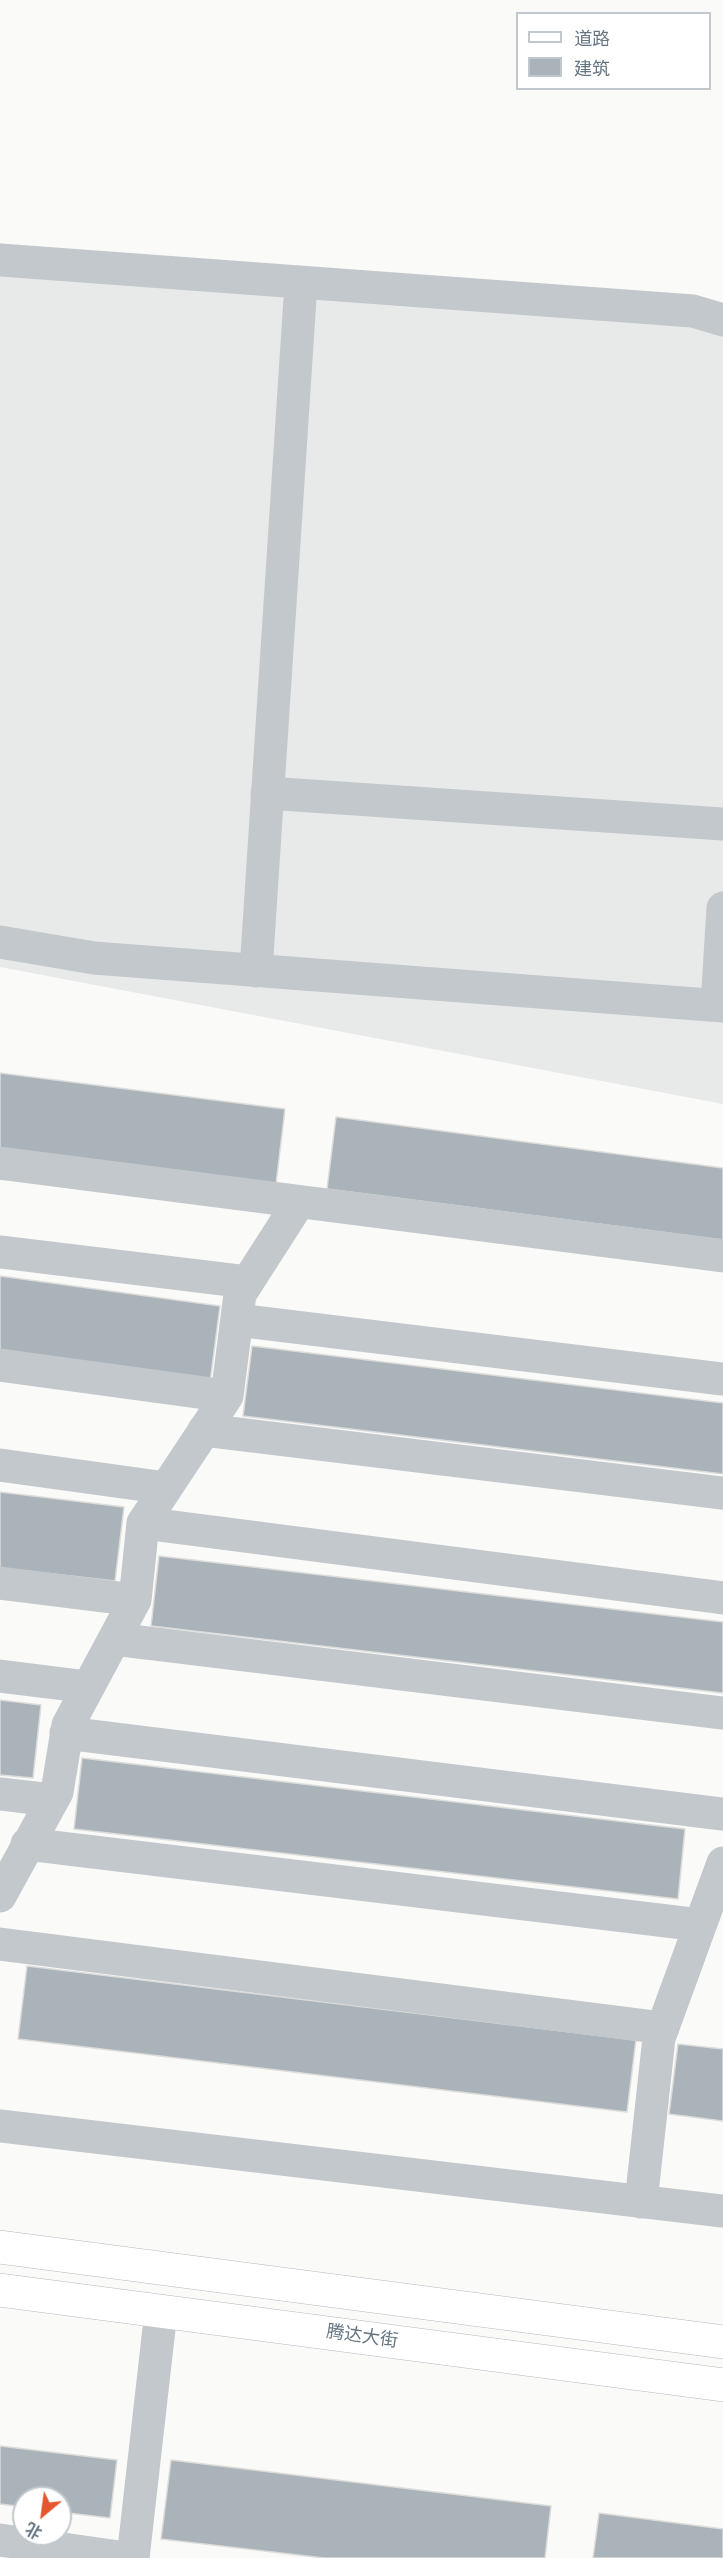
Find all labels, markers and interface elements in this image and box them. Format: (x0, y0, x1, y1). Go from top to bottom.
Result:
legend (516, 12, 711, 90)
text: 道路 (574, 28, 610, 50)
text: 建筑 (574, 58, 610, 80)
street label: 腾达大街 (325, 2321, 399, 2353)
north arrow (12, 2486, 72, 2546)
text: 北 (22, 2517, 46, 2543)

